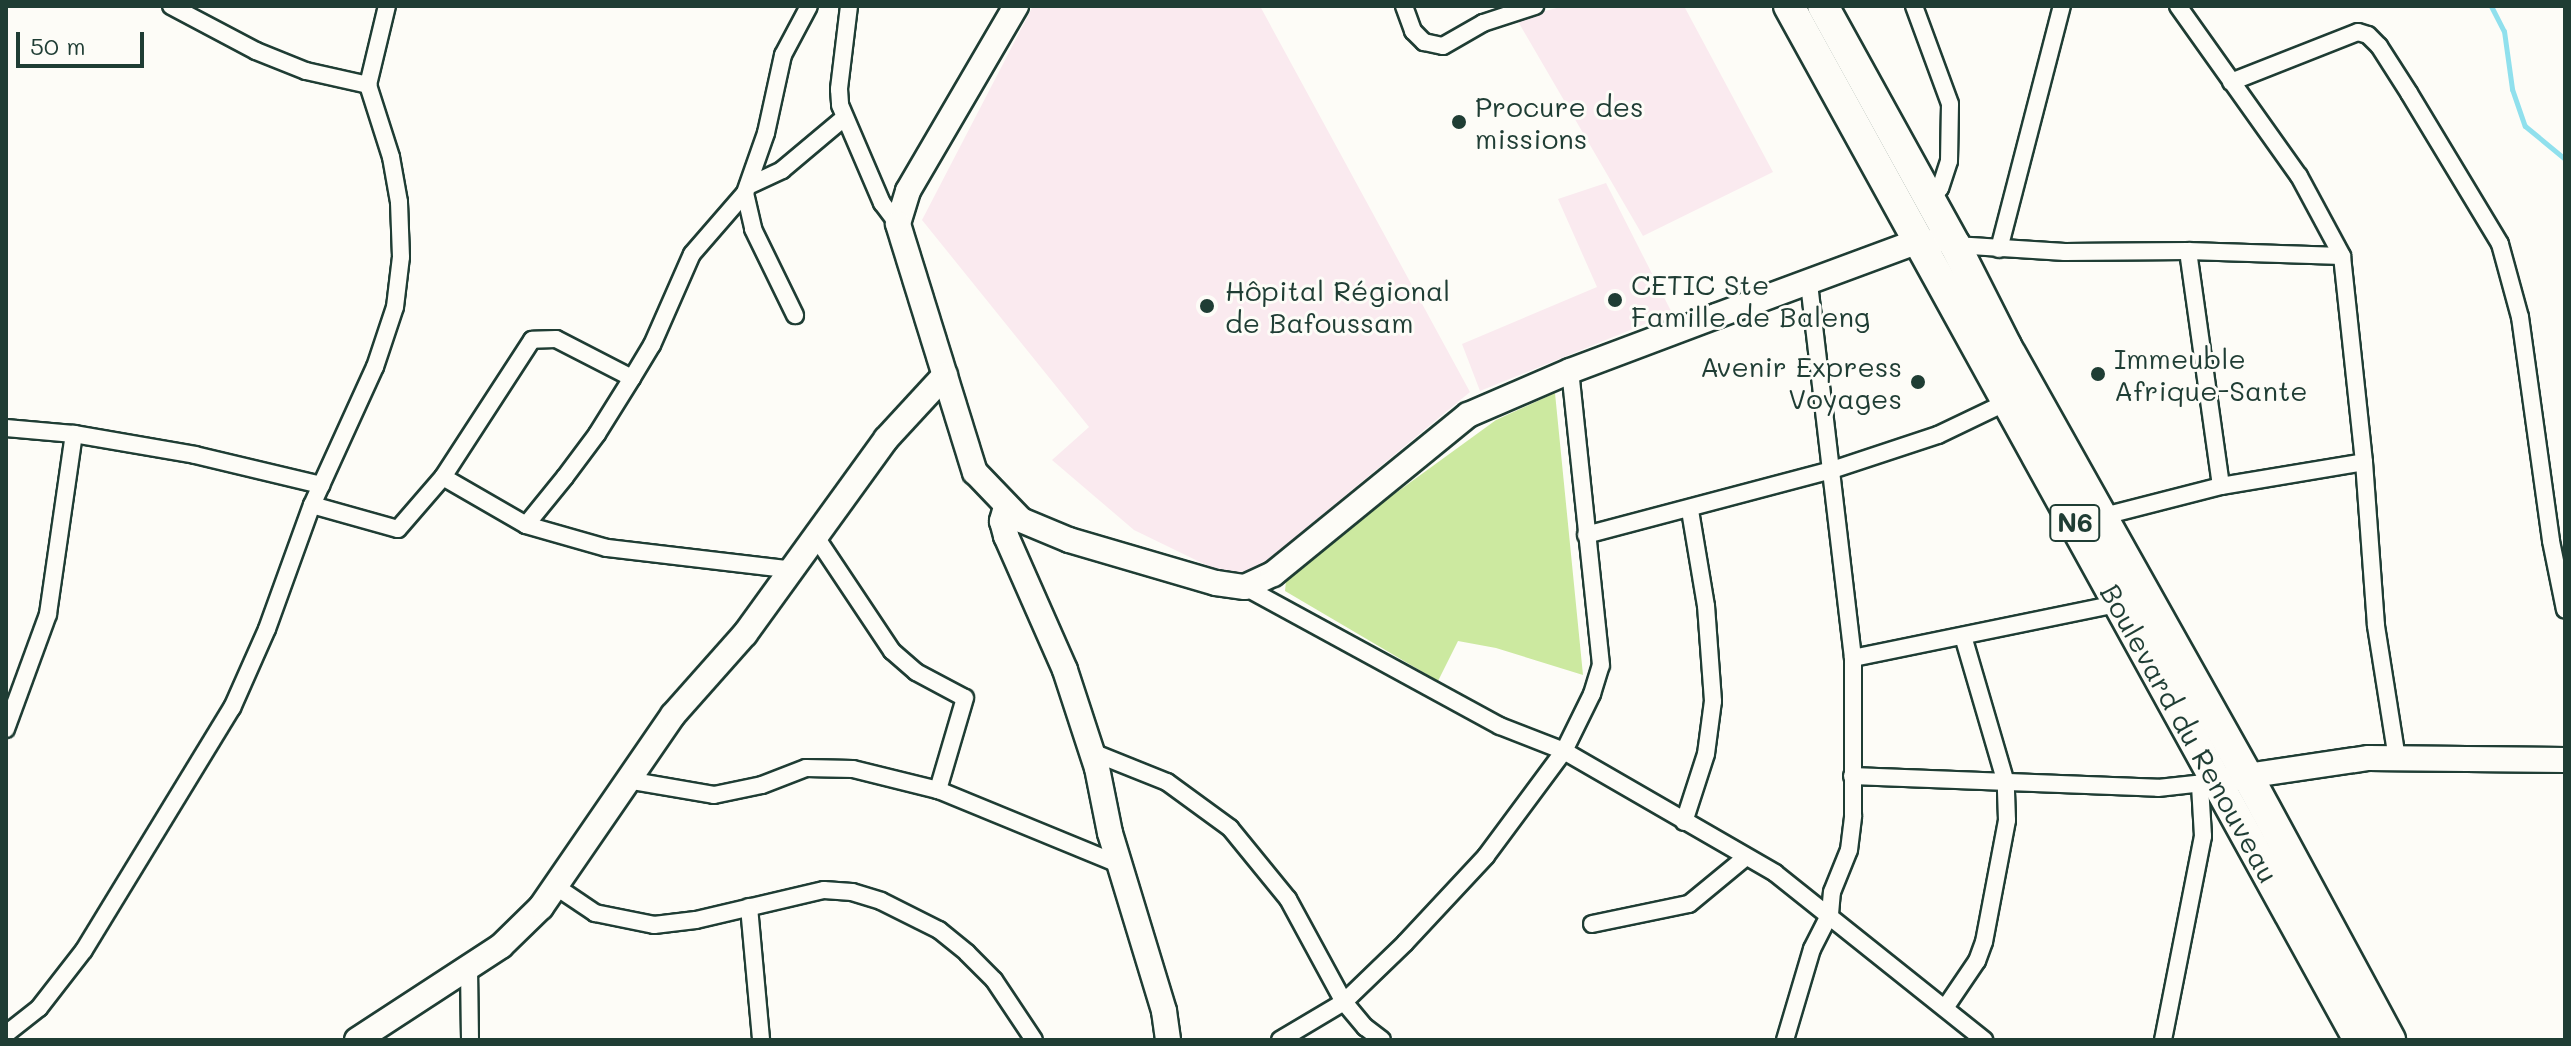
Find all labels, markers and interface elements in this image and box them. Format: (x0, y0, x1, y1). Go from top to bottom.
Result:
scale bar (20, 16, 148, 66)
text: 50 m (30, 30, 86, 61)
place label: Procure des missions (1475, 89, 1644, 155)
marker: Procure des missions (1450, 113, 1468, 131)
place label: CETIC Ste Famille de Baleng (1631, 267, 1870, 333)
place label: Hôpital Régional de Bafoussam (1225, 273, 1450, 339)
marker: CETIC Ste Famille de Baleng (1606, 291, 1624, 309)
marker: Hôpital Régional de Bafoussam (1196, 295, 1218, 317)
place label: Immeuble Afrique-Sante (2114, 341, 2308, 407)
place label: Avenir Express Voyages (1700, 349, 1902, 415)
marker: Immeuble Afrique-Sante (2089, 365, 2107, 383)
marker: Avenir Express Voyages (1909, 373, 1927, 391)
road number: N6 (2049, 501, 2101, 545)
street label: Boulevard du Renouveau (2094, 578, 2286, 888)

